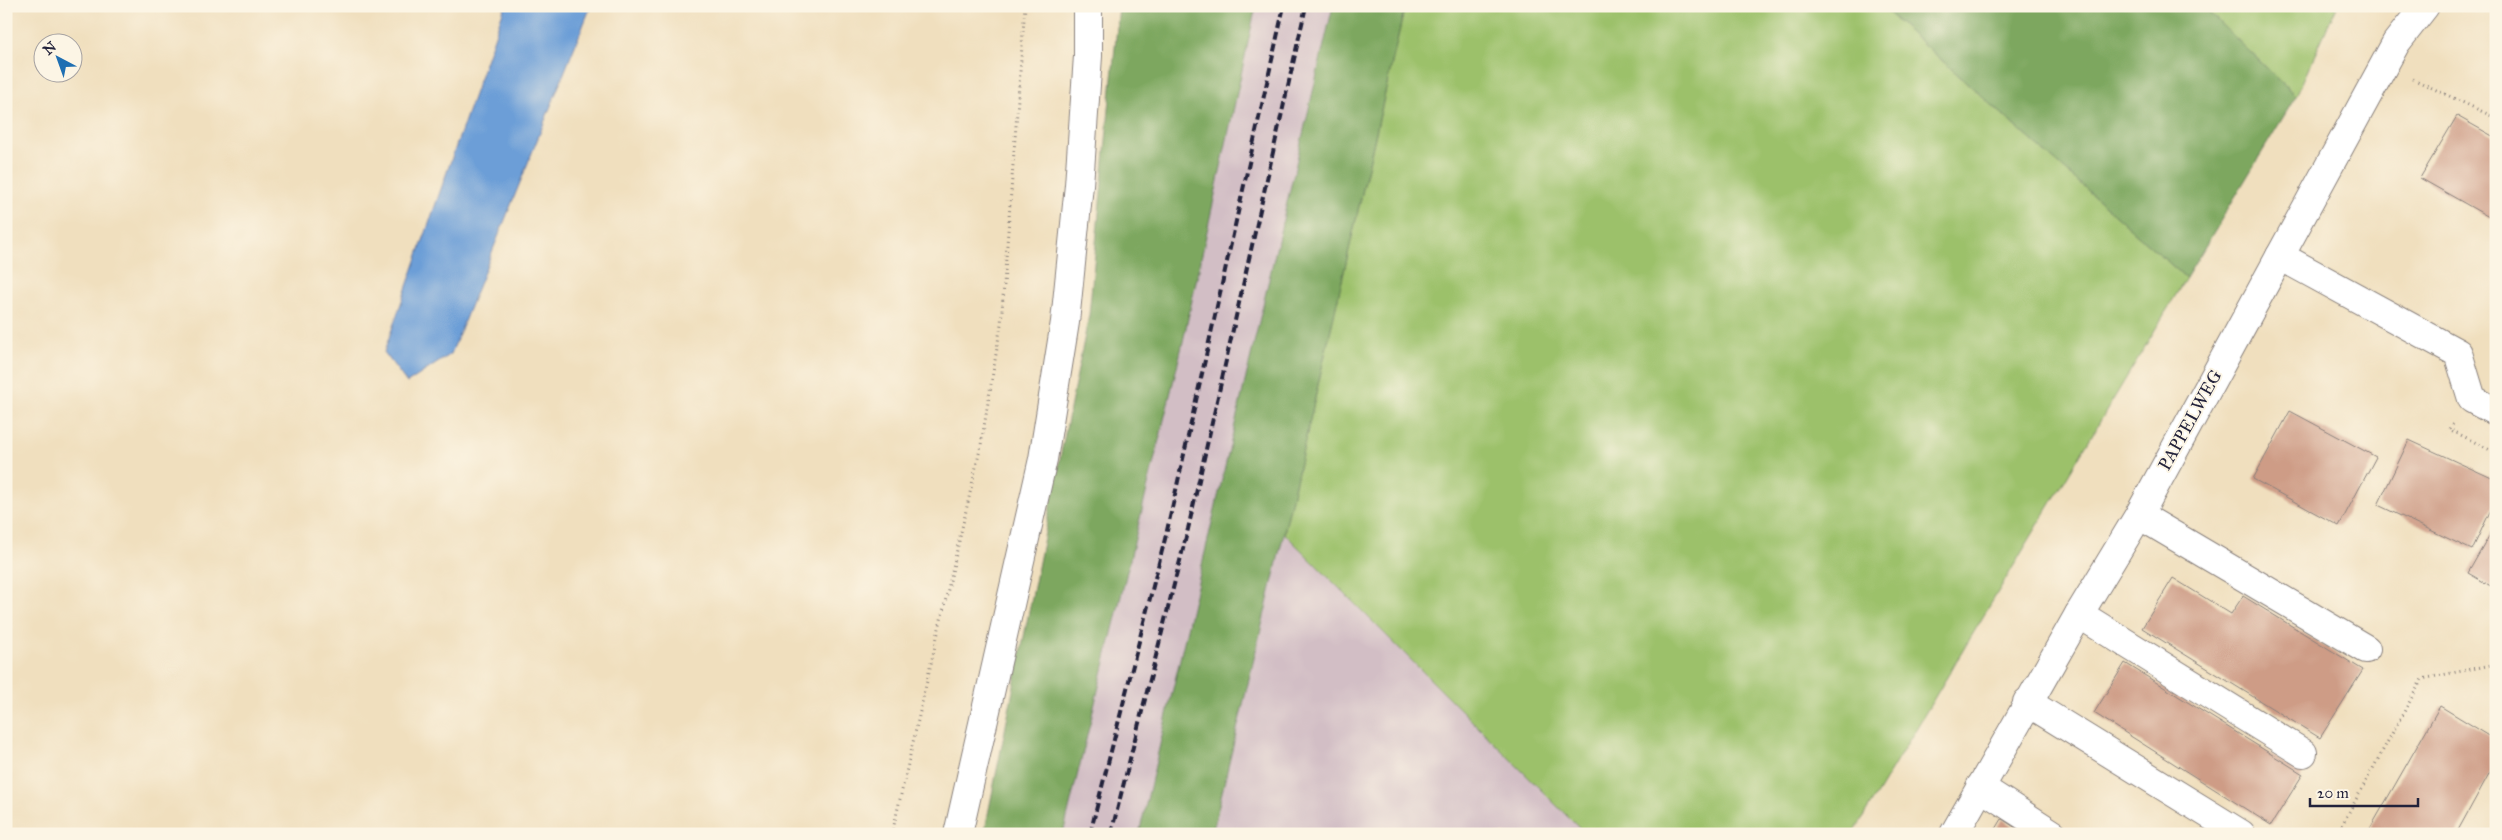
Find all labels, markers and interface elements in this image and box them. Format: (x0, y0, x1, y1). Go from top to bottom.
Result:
north arrow (32, 32, 82, 82)
text: N (40, 38, 60, 59)
street label: PAPPELWEG (2153, 366, 2227, 474)
scale bar (2310, 775, 2417, 807)
text: 20 m (2317, 784, 2349, 802)

